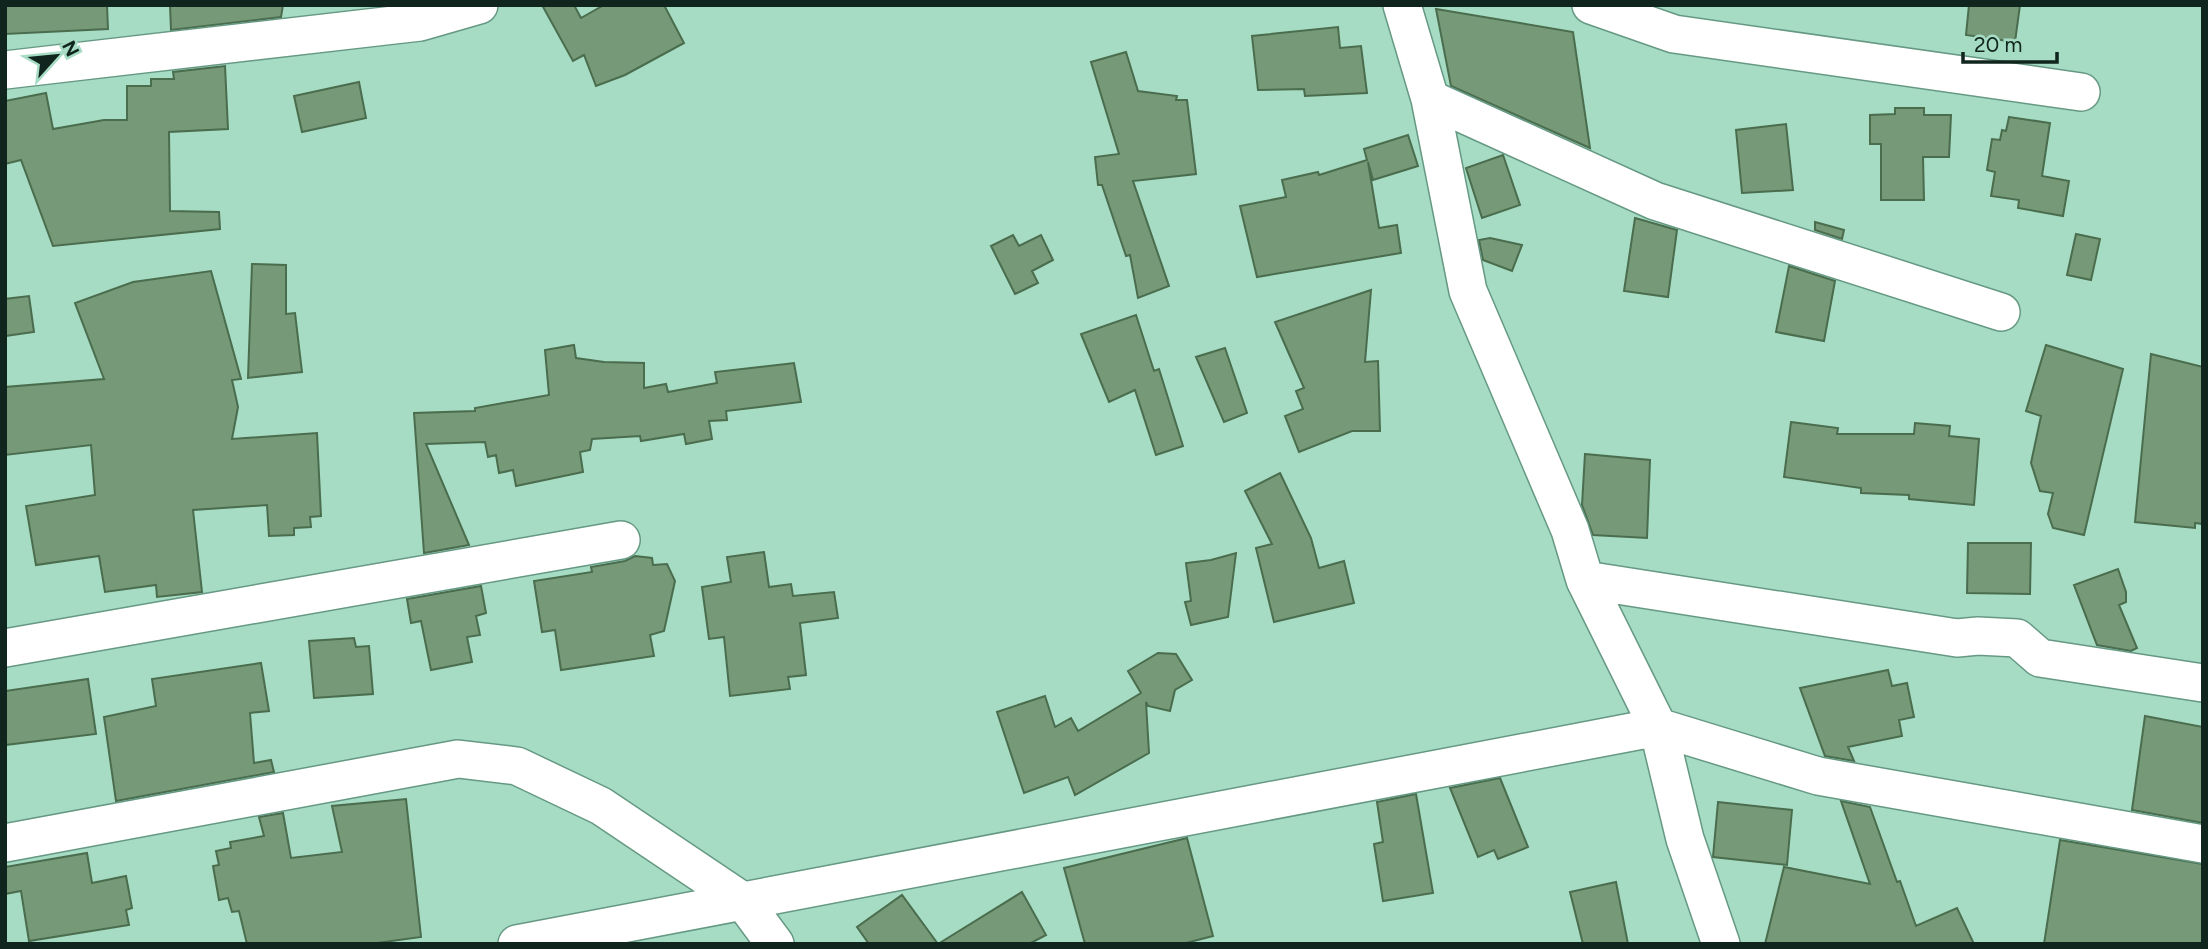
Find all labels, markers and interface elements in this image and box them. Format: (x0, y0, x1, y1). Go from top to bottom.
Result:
north arrow (21, 21, 91, 91)
scale bar (1963, 21, 2058, 65)
text: 20 m (1974, 32, 2022, 57)
text: N (57, 37, 84, 60)

